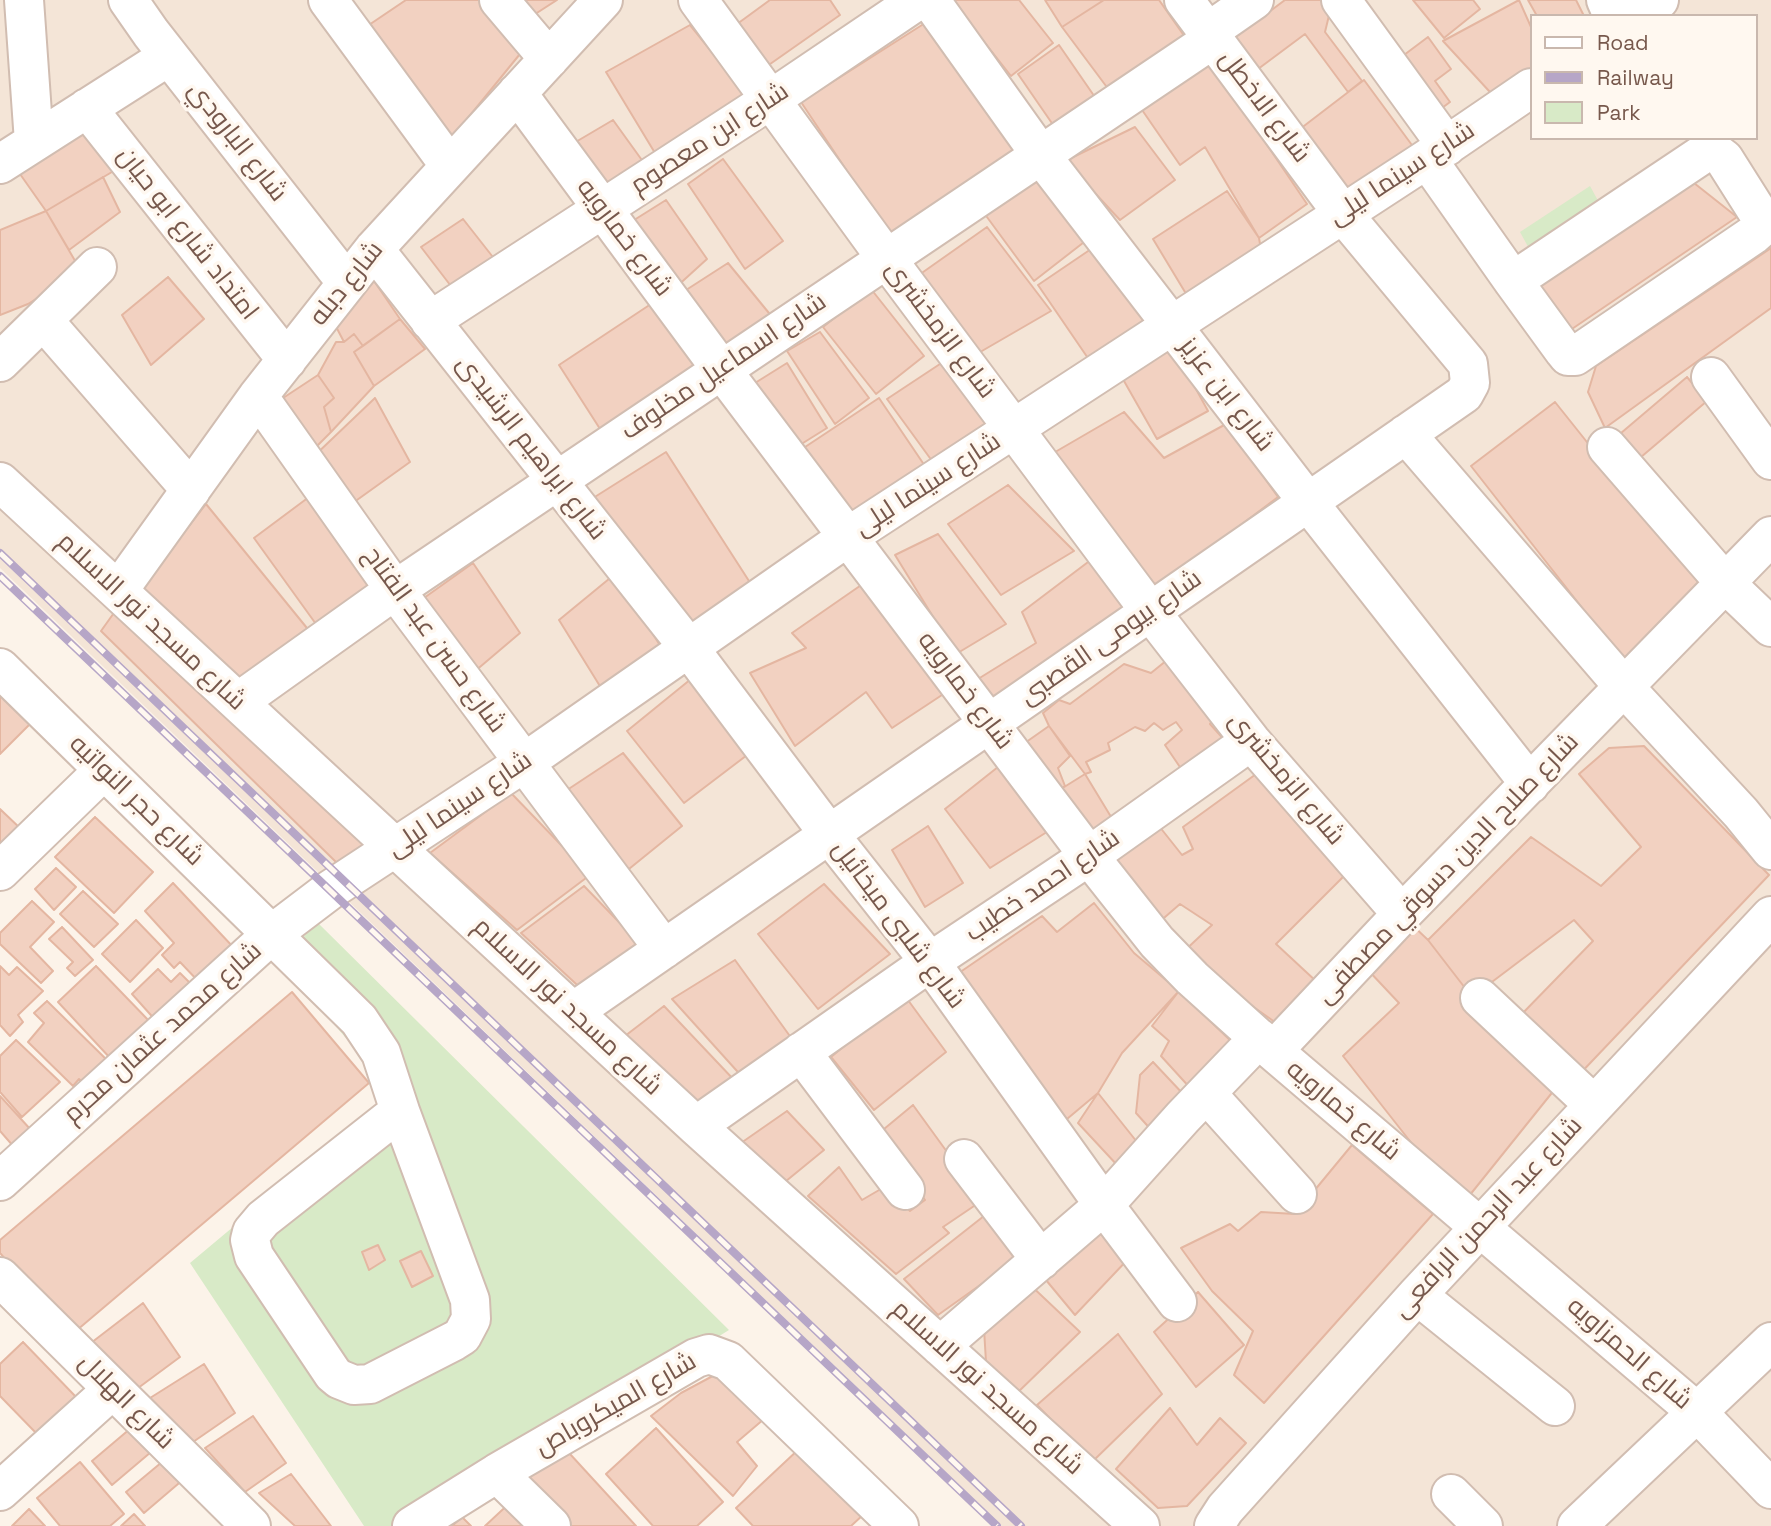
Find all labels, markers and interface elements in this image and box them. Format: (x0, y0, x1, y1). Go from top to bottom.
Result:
legend (1530, 14, 1757, 140)
text: Road (1597, 29, 1649, 56)
street label: شارع الاخطل (1212, 45, 1316, 169)
text: Railway (1597, 64, 1674, 91)
street label: شارع البارودي (181, 76, 293, 208)
street label: شارع ابن معصوم (625, 76, 795, 202)
text: Park (1597, 99, 1641, 126)
street label: شارع سينما ليلى (1323, 115, 1481, 233)
street label: امتداد شارع ابو حيان (110, 141, 264, 327)
street label: شارع خمارويه (570, 173, 678, 303)
street label: شارع دبله (304, 235, 390, 333)
street label: شارع الزمخشرى (878, 255, 1002, 405)
street label: شارع اسماعيل مخلوف (615, 287, 833, 447)
street label: شارع ابن عزيز (1172, 332, 1280, 458)
street label: شارع ابراهيم الرشيدى (449, 349, 613, 547)
street label: شارع سينما ليلى (849, 426, 1007, 544)
street label: شارع مسجد نور الاسلام (50, 526, 252, 718)
street label: شارع حسن عبد الفتاح (356, 541, 512, 739)
street label: شارع بيومى القصبى (1014, 564, 1208, 712)
street label: شارع خمارويه (911, 626, 1019, 756)
street label: شارع الزمخشرى (1221, 706, 1351, 852)
street label: شارع صلاح الدين دسوقي مصطفى (1310, 727, 1586, 1011)
street label: شارع حجر النواتيه (62, 729, 210, 873)
street label: شارع سينما ليلى (382, 745, 538, 865)
street label: شارع احمد خطيب (960, 823, 1126, 949)
street label: شارع شلبى ميخائيل (825, 835, 971, 1015)
street label: شارع مسجد نور الاسلام (466, 911, 668, 1103)
street label: شارع محمد عثمان محرم (57, 936, 269, 1130)
street label: شارع خمارويه (1279, 1054, 1407, 1168)
street label: شارع عبد الرحمن الرافعى (1387, 1111, 1589, 1325)
street label: شارع الحمزاويه (1560, 1291, 1698, 1417)
street label: شارع مسجد نور الاسلام (885, 1294, 1089, 1482)
street label: شارع الميكروباص (530, 1346, 702, 1464)
street label: شارع الهلال (71, 1347, 181, 1457)

